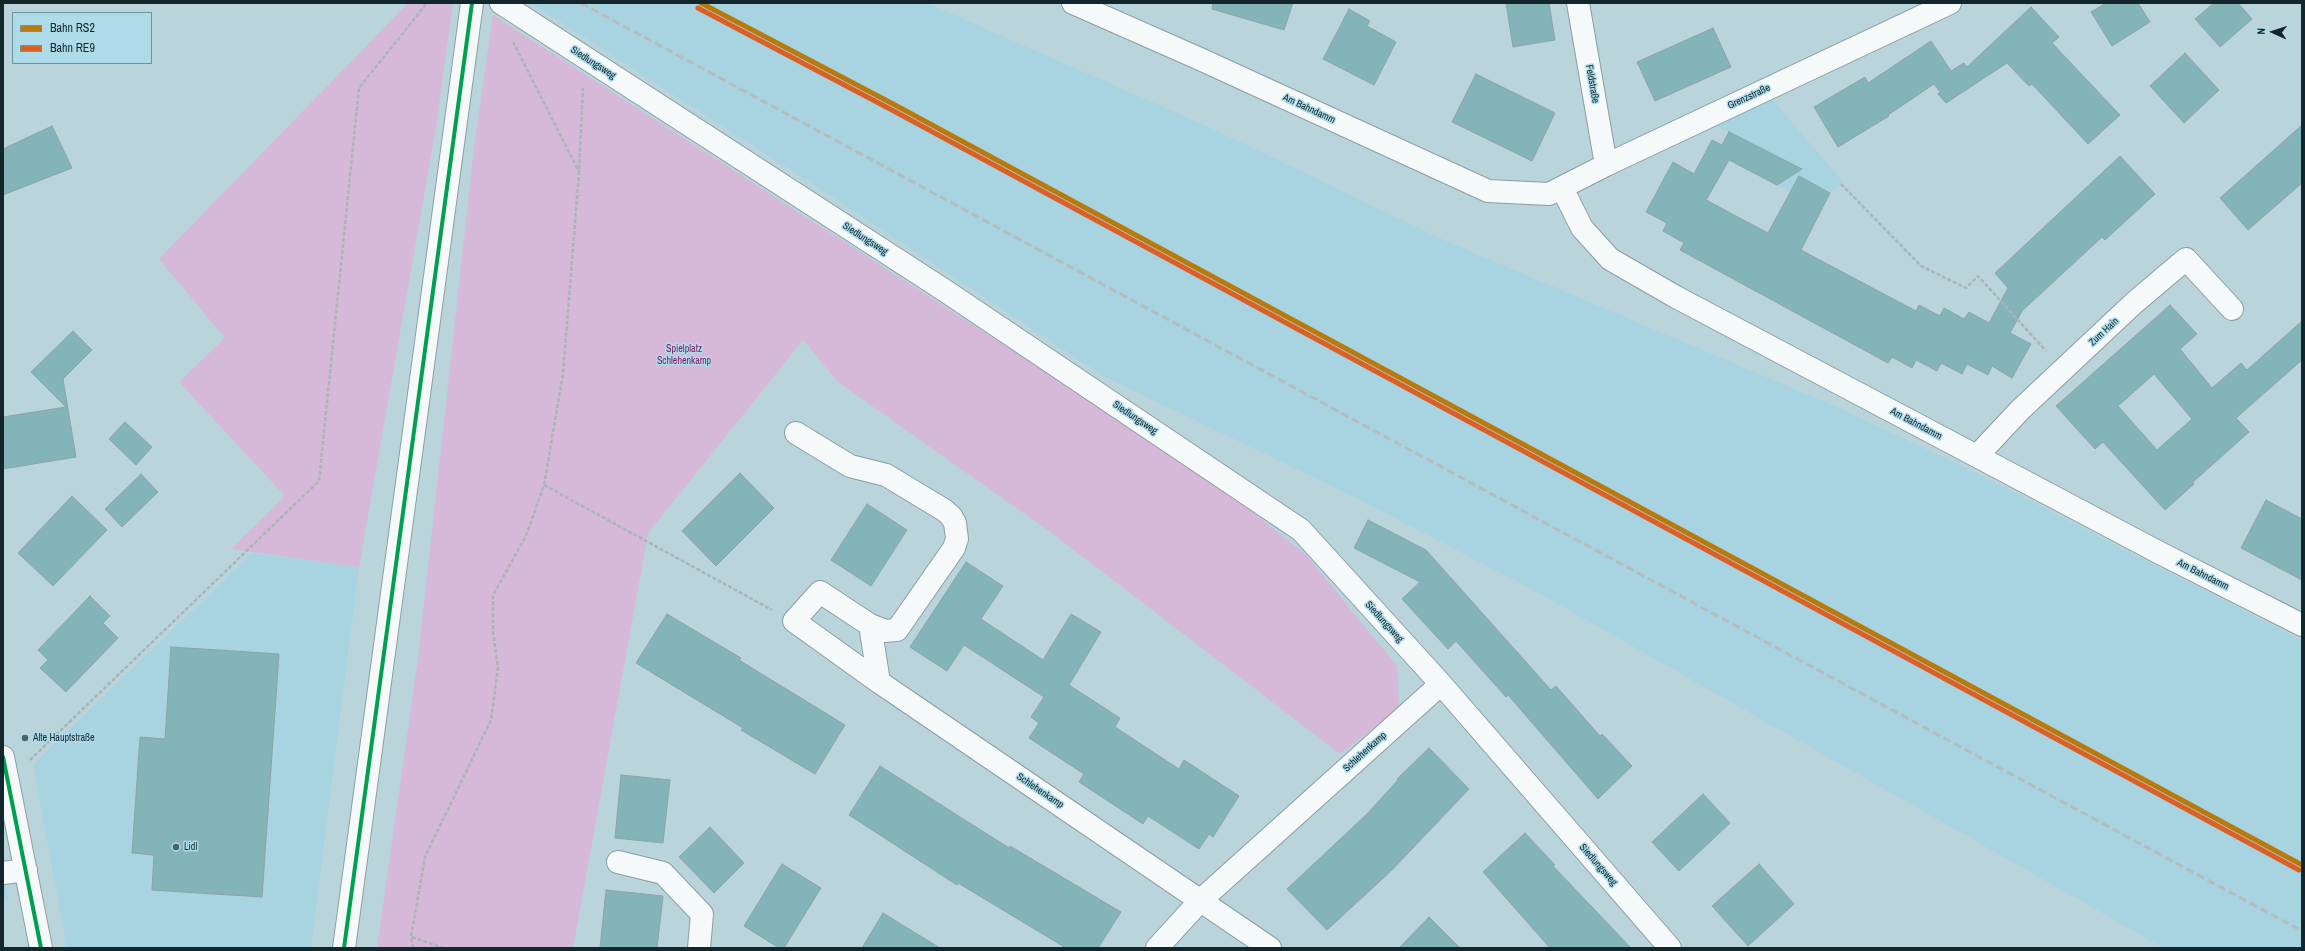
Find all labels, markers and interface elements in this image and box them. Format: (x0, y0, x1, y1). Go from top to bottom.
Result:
legend (12, 12, 152, 64)
north arrow (2253, 12, 2293, 52)
text: Bahn RS2 (50, 20, 95, 36)
text: N (2254, 28, 2268, 35)
text: Bahn RE9 (50, 40, 95, 56)
street label: Siedlungsweg (568, 44, 618, 82)
street label: Feldstraße (1583, 64, 1601, 104)
street label: Grenzstraße (1726, 82, 1772, 112)
street label: Am Bahndamm (1281, 92, 1337, 126)
street label: Siedlungsweg (840, 220, 890, 258)
street label: Zum Hain (2087, 315, 2121, 349)
park label: Spielplatz Schlehenkamp (657, 343, 711, 366)
street label: Siedlungsweg (1110, 399, 1160, 437)
street label: Am Bahndamm (1888, 405, 1944, 443)
street label: Am Bahndamm (2175, 557, 2231, 593)
street label: Siedlungsweg (1362, 599, 1406, 645)
street label: Schlehenkamp (1341, 729, 1389, 775)
place label: Alte Hauptstraße (33, 732, 95, 744)
marker: Alte Hauptstraße (20, 733, 30, 743)
street label: Schlehenkamp (1014, 771, 1066, 811)
place label: Lidl (184, 841, 197, 853)
marker: Lidl (171, 842, 181, 852)
street label: Siedlungsweg (1577, 842, 1619, 888)

